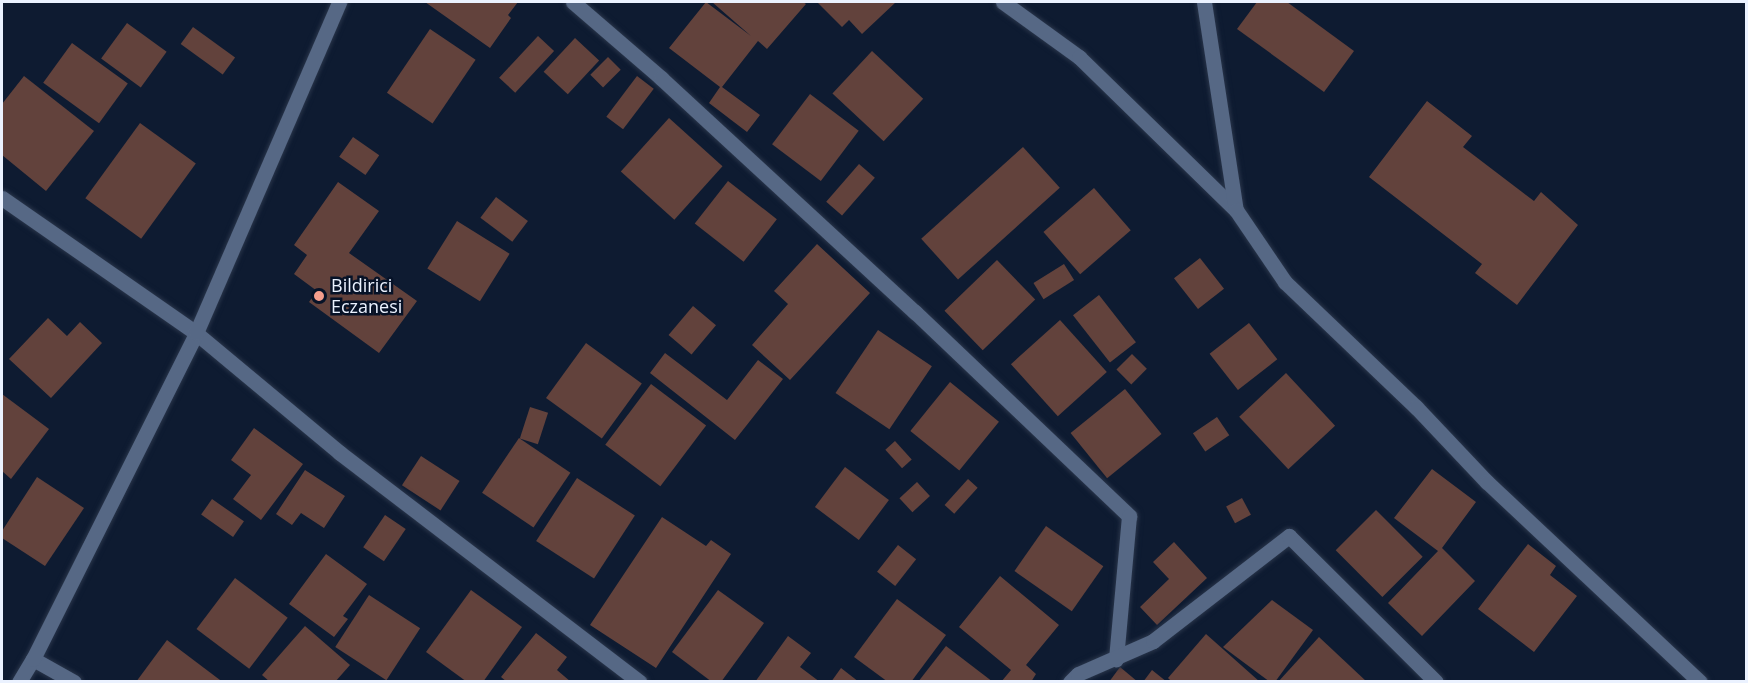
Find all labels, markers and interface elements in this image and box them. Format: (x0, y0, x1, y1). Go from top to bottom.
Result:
place label: Bildirici Eczanesi (331, 275, 402, 318)
marker: Bildirici Eczanesi (312, 289, 326, 303)

